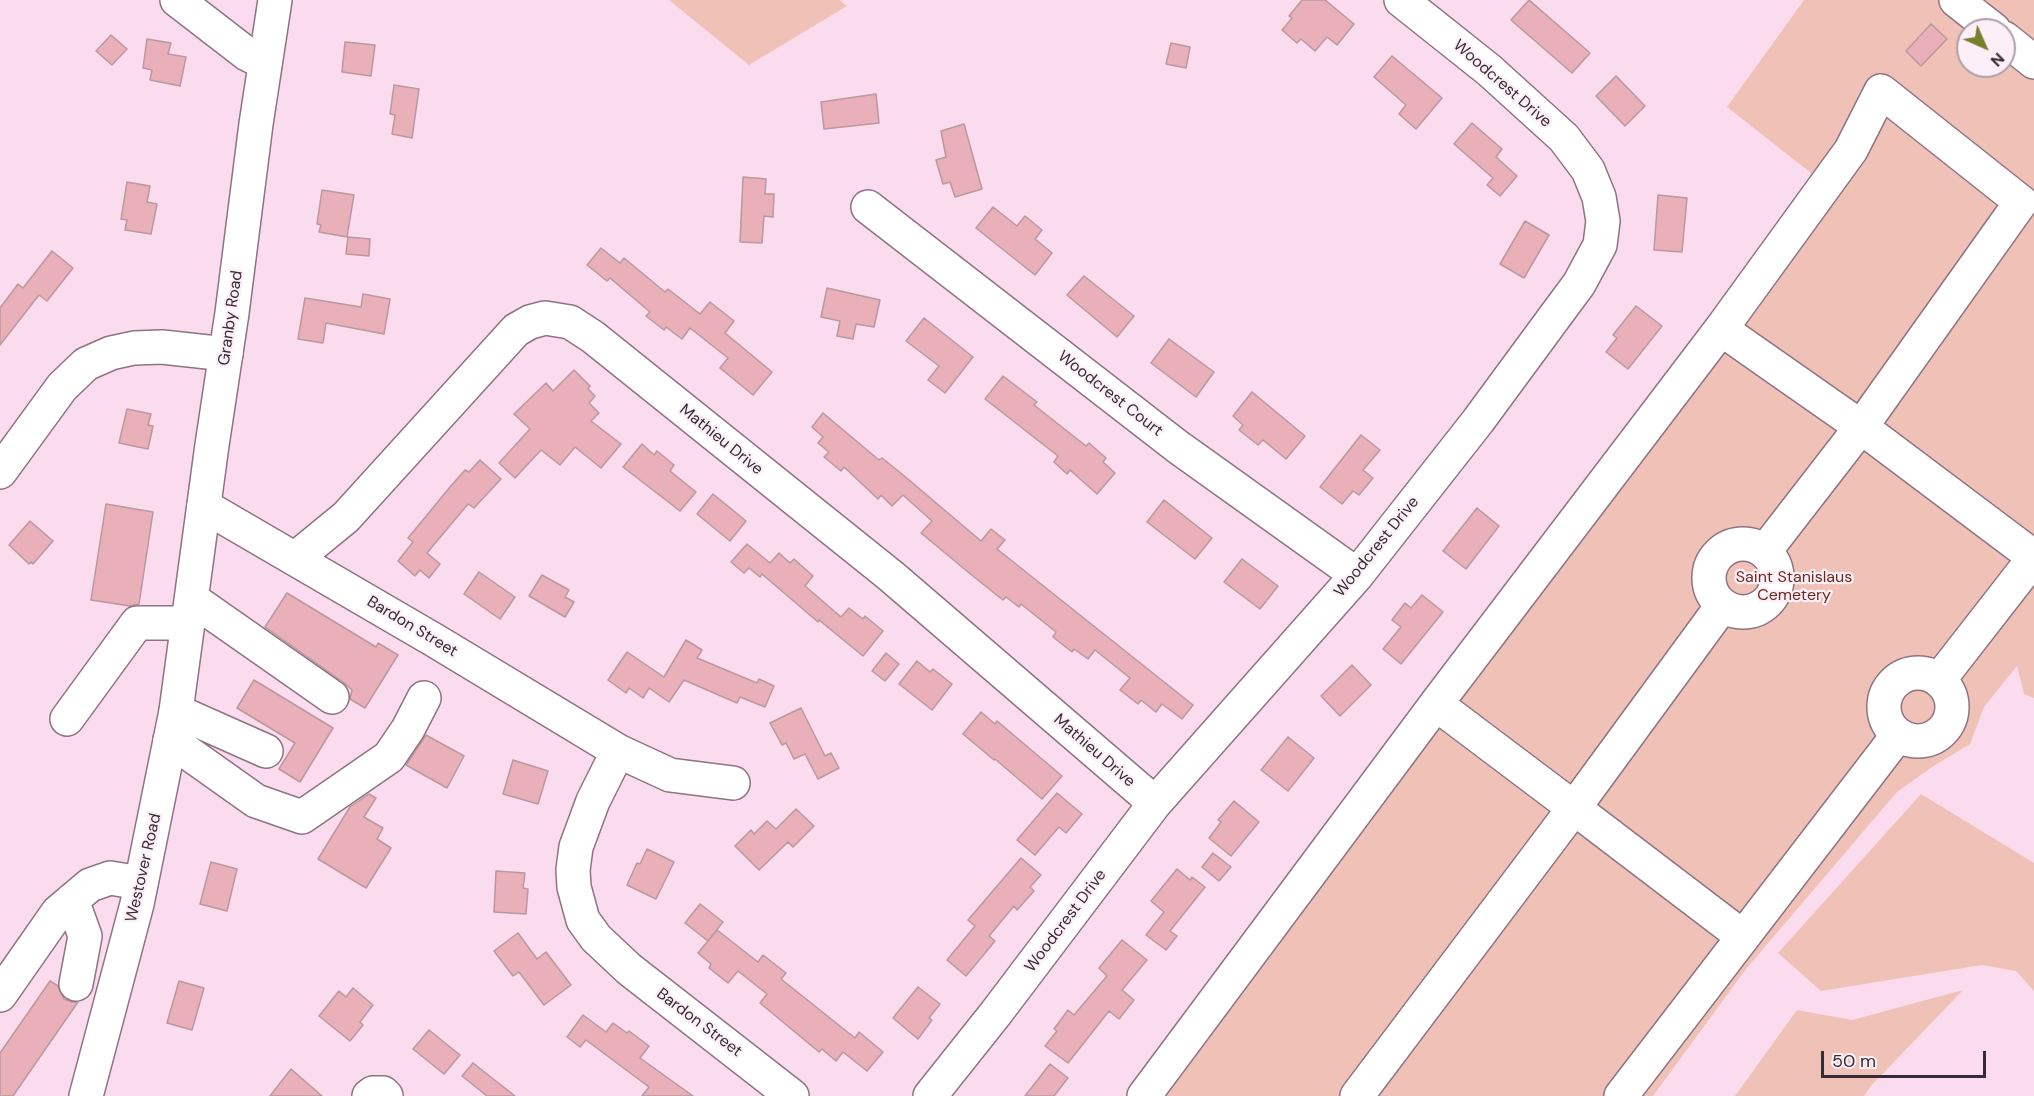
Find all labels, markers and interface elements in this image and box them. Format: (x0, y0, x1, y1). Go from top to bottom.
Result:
north arrow (1956, 18, 2016, 78)
street label: Woodcrest Drive (1449, 36, 1555, 132)
text: N (1986, 48, 2009, 71)
street label: Granby Road (215, 269, 247, 367)
street label: Woodcrest Court (1054, 347, 1166, 441)
street label: Mathieu Drive (675, 401, 767, 479)
street label: Woodcrest Drive (1331, 493, 1423, 601)
park label: Saint Stanislaus Cemetery (1736, 568, 1852, 606)
street label: Bardon Street (363, 592, 461, 662)
street label: Mathieu Drive (1049, 710, 1139, 792)
street label: Westover Road (122, 812, 166, 924)
street label: Woodcrest Drive (1021, 866, 1111, 976)
street label: Bardon Street (652, 985, 746, 1061)
scale bar (1824, 1039, 1989, 1077)
text: 50 m (1832, 1049, 1876, 1073)

